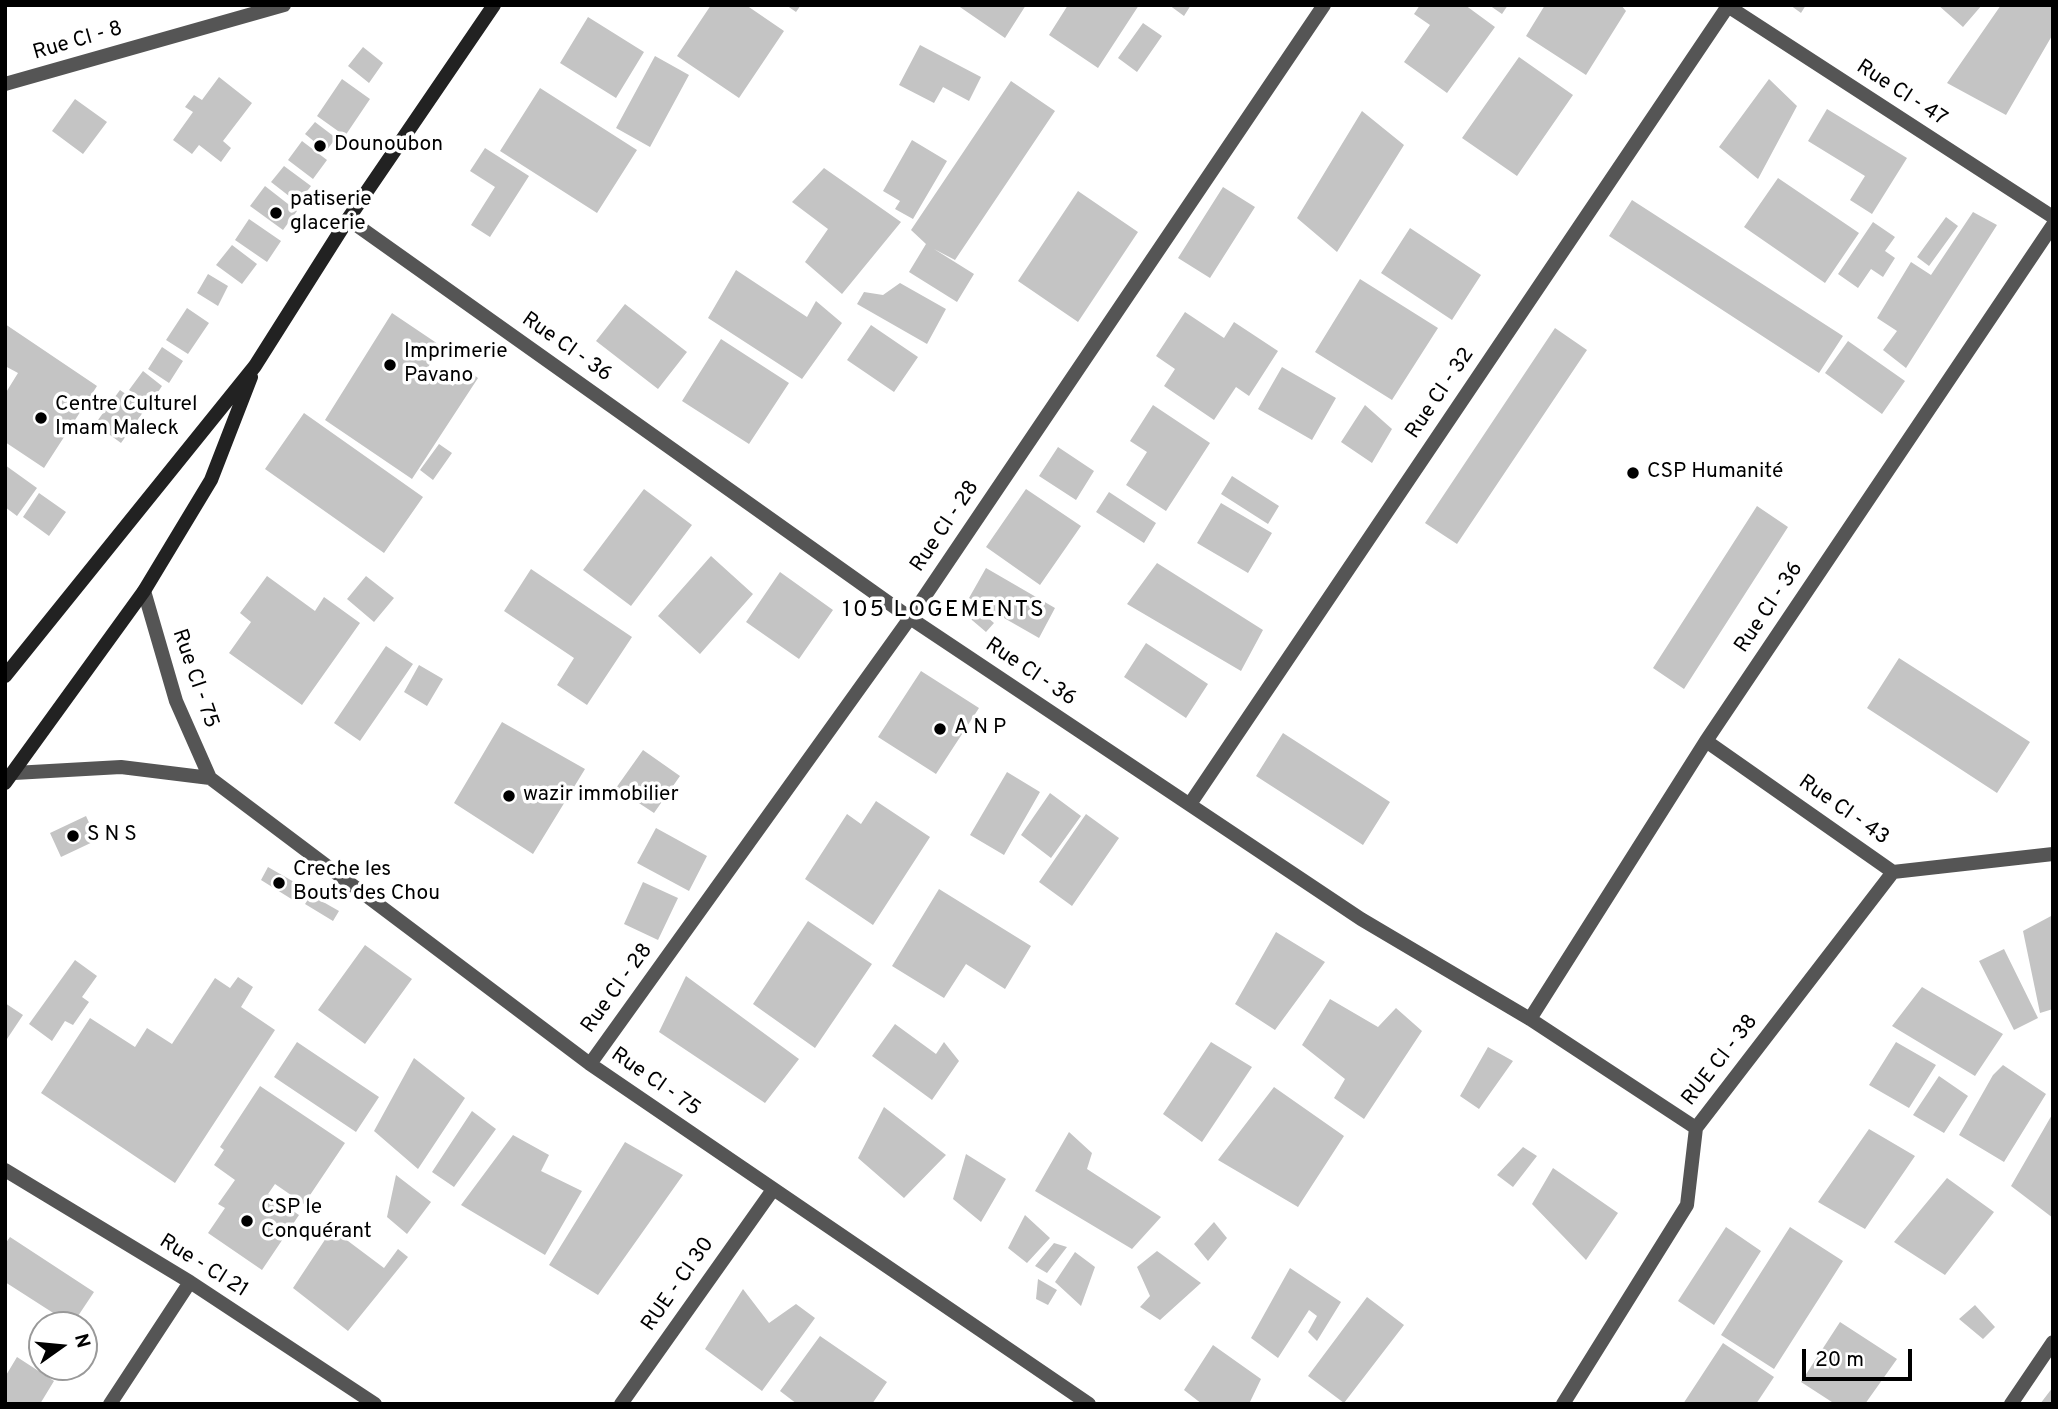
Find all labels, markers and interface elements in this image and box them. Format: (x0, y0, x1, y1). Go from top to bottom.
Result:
street label: Rue CI - 8 (30, 17, 126, 67)
street label: Rue CI - 47 (1851, 55, 1951, 133)
place label: Dounoubon (334, 133, 443, 159)
marker: Dounoubon (312, 138, 328, 154)
place label: patiserie glacerie (290, 188, 372, 238)
marker: patiserie glacerie (268, 205, 284, 221)
street label: Rue CI - 36 (516, 308, 616, 388)
place label: Imprimerie Pavano (404, 340, 507, 390)
street label: Rue CI - 32 (1401, 344, 1481, 444)
marker: Imprimerie Pavano (382, 357, 398, 373)
place label: Centre Culturel Imam Maleck (55, 393, 197, 443)
marker: Centre Culturel Imam Maleck (33, 410, 49, 426)
place label: CSP Humanité (1647, 460, 1783, 486)
marker: CSP Humanité (1625, 465, 1641, 481)
street label: Rue CI - 28 (906, 476, 986, 578)
street label: Rue CI - 36 (1730, 558, 1810, 658)
district label: 105 LOGEMENTS (844, 597, 1044, 625)
street label: Rue CI - 75 (165, 626, 223, 732)
street label: Rue CI - 36 (980, 633, 1080, 713)
place label: A N P (954, 716, 1006, 742)
marker: A N P (932, 721, 948, 737)
street label: Rue CI - 43 (1793, 771, 1893, 851)
place label: wazir immobilier (523, 783, 679, 809)
marker: wazir immobilier (501, 788, 517, 804)
place label: S N S (87, 823, 137, 849)
marker: S N S (65, 828, 81, 844)
place label: Creche les Bouts des Chou (293, 858, 440, 908)
marker: Creche les Bouts des Chou (271, 875, 287, 891)
street label: Rue CI - 28 (577, 939, 659, 1039)
street label: RUE CI - 38 (1678, 1010, 1764, 1112)
street label: Rue CI - 75 (606, 1043, 704, 1123)
place label: CSP le Conquérant (261, 1196, 372, 1246)
marker: CSP le Conquérant (239, 1213, 255, 1229)
street label: Rue - CI 21 (154, 1230, 252, 1304)
street label: RUE - CI 30 (637, 1233, 721, 1337)
north arrow (28, 1311, 98, 1381)
text: N (68, 1331, 95, 1351)
scale bar (1806, 1336, 1916, 1380)
text: 20 m (1815, 1347, 1864, 1374)

